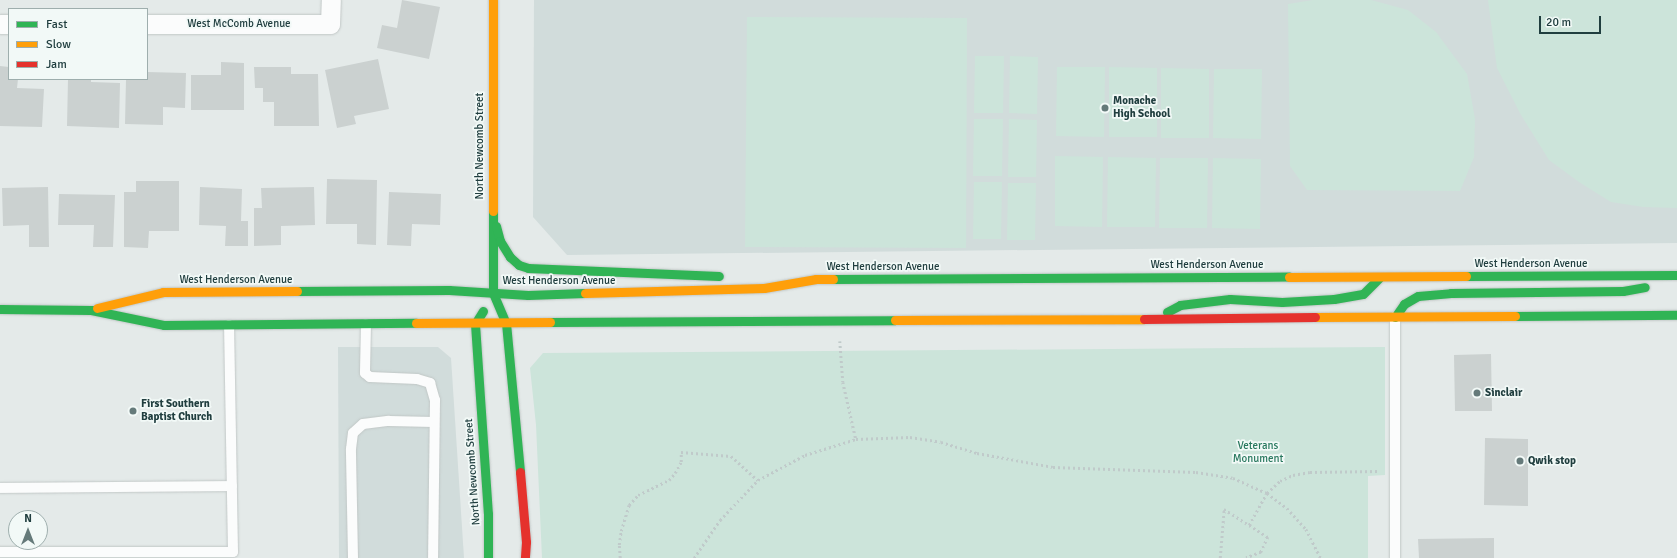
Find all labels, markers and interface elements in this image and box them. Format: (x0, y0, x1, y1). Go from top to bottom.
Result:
legend (8, 8, 148, 80)
scale bar (1541, 8, 1603, 34)
text: 20 m (1546, 15, 1571, 30)
text: Fast (46, 17, 67, 32)
street label: West McComb Avenue (187, 17, 291, 31)
text: Slow (46, 37, 71, 52)
text: Jam (46, 57, 67, 72)
street label: North Newcomb Street (473, 93, 487, 199)
place label: Monache High School (1113, 95, 1170, 121)
marker: Monache High School (1100, 103, 1110, 113)
street label: West Henderson Avenue (1474, 257, 1588, 271)
street label: West Henderson Avenue (1150, 258, 1264, 272)
street label: West Henderson Avenue (826, 260, 940, 274)
street label: West Henderson Avenue (179, 273, 293, 287)
street label: West Henderson Avenue (502, 274, 616, 288)
place label: Sinclair (1485, 386, 1522, 400)
marker: Sinclair (1472, 388, 1482, 398)
place label: First Southern Baptist Church (141, 398, 212, 424)
marker: First Southern Baptist Church (128, 406, 138, 416)
street label: North Newcomb Street (463, 418, 483, 526)
park label: Veterans Monument (1233, 440, 1283, 466)
place label: Qwik stop (1528, 454, 1576, 468)
marker: Qwik stop (1515, 456, 1525, 466)
north arrow (8, 510, 48, 550)
text: N (24, 512, 32, 525)

